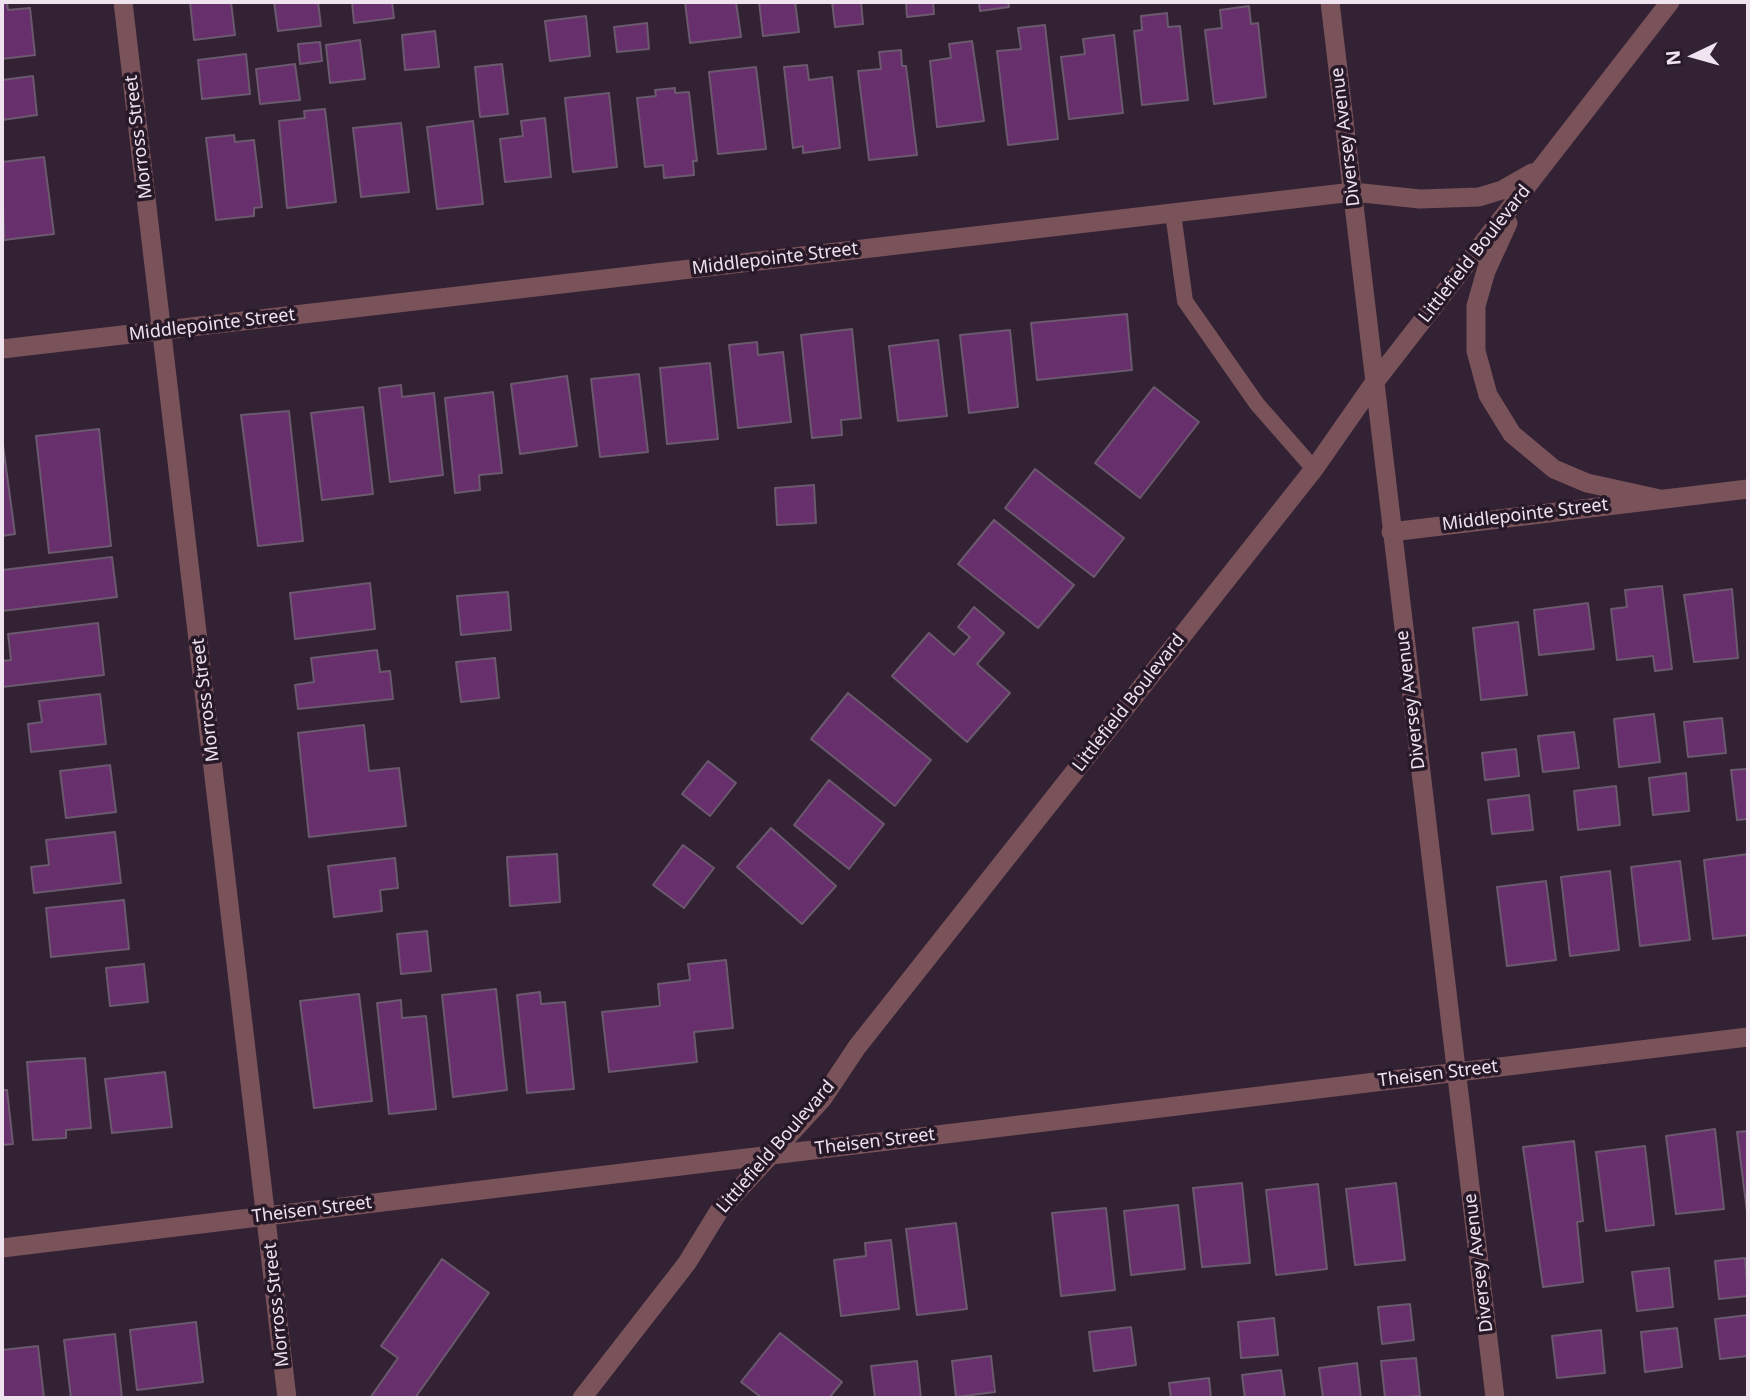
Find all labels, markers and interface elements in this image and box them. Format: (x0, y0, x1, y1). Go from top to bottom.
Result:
north arrow (1659, 21, 1729, 91)
text: N (1659, 49, 1687, 67)
street label: Diversey Avenue (1327, 66, 1365, 208)
street label: Morross Street (121, 74, 157, 200)
street label: Littlefield Boulevard (1415, 181, 1535, 327)
street label: Middlepointe Street (691, 238, 859, 280)
street label: Middlepointe Street (128, 304, 296, 346)
street label: Middlepointe Street (1441, 494, 1609, 536)
street label: Diversey Avenue (1392, 629, 1430, 771)
street label: Littlefield Boulevard (1069, 630, 1189, 776)
street label: Morross Street (188, 637, 224, 763)
street label: Theisen Street (1377, 1056, 1499, 1092)
street label: Littlefield Boulevard (712, 1076, 840, 1218)
street label: Theisen Street (814, 1124, 936, 1160)
street label: Theisen Street (251, 1192, 373, 1228)
street label: Diversey Avenue (1460, 1192, 1498, 1334)
street label: Morross Street (260, 1242, 294, 1368)

